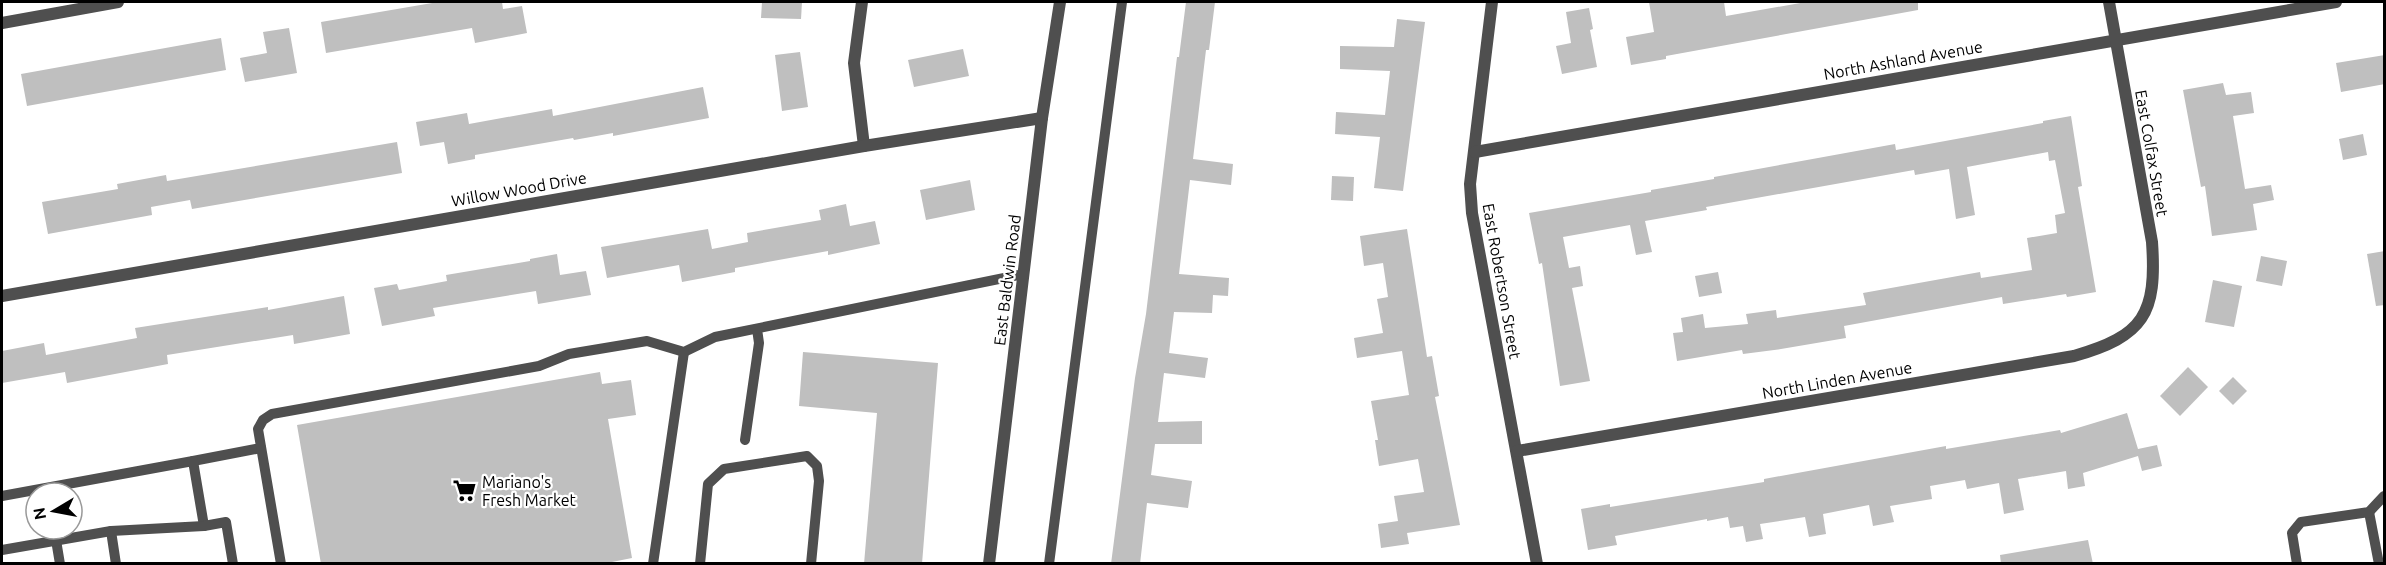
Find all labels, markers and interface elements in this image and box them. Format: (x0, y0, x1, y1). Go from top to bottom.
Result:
street label: North Ashland Avenue (1822, 37, 1984, 83)
street label: East Colfax Street (2132, 88, 2172, 218)
street label: Willow Wood Drive (450, 168, 588, 210)
street label: East Robertson Street (1479, 202, 1525, 361)
street label: East Baldwin Road (990, 213, 1024, 347)
street label: North Linden Avenue (1761, 358, 1913, 402)
place label: Mariano's Fresh Market (482, 473, 577, 509)
supermarket icon: Mariano's Fresh Market (451, 478, 477, 504)
north arrow (24, 481, 84, 541)
text: N (29, 506, 49, 521)

